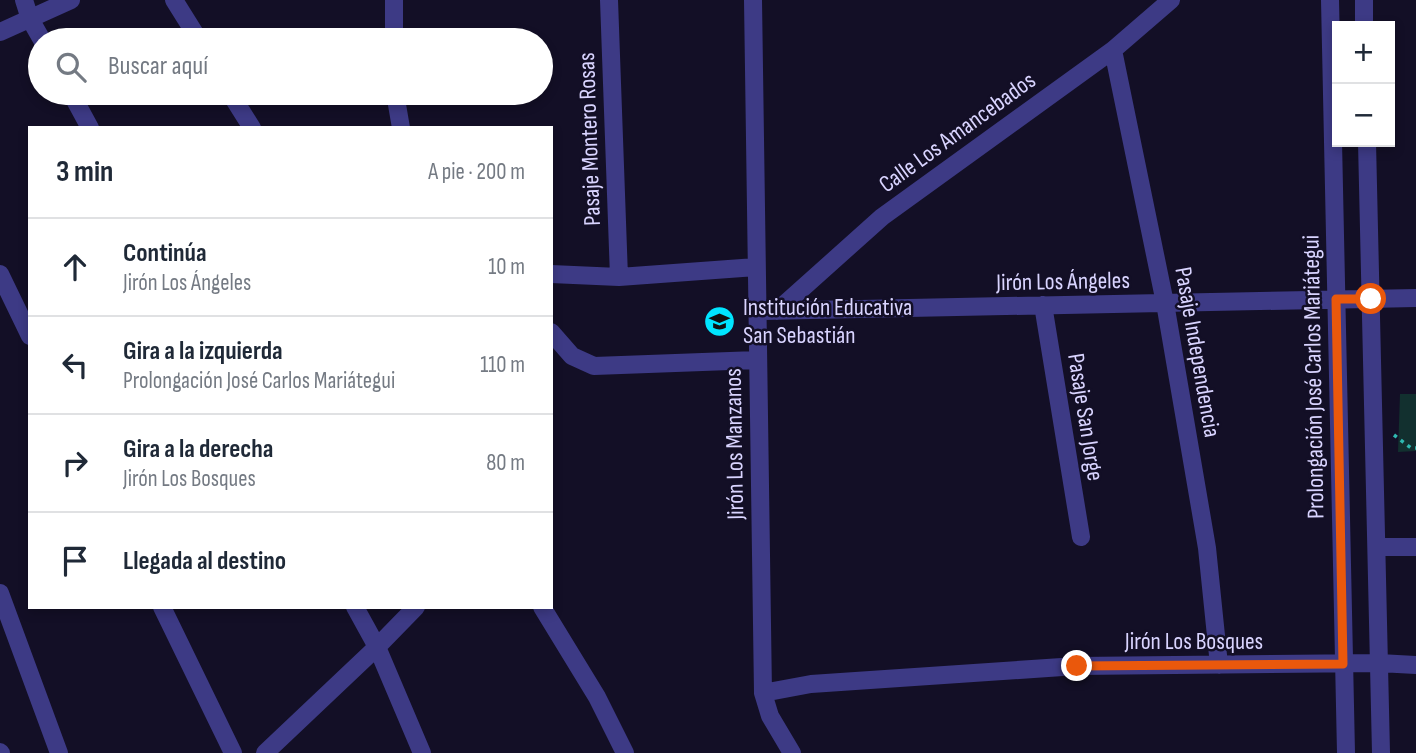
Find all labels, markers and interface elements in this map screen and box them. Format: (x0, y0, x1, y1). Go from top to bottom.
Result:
map controls (1332, 21, 1395, 147)
button: + (1332, 21, 1395, 84)
search box (28, 28, 553, 105)
icon: search (52, 48, 90, 86)
text: Buscar aquí (108, 51, 208, 82)
street label: Pasaje Montero Rosas (572, 52, 607, 226)
street label: Calle Los Amancebados (873, 66, 1041, 199)
button: − (1332, 84, 1395, 147)
text: 3 min (56, 154, 113, 190)
text: A pie · 200 m (428, 158, 525, 186)
street label: Prolongación José Carlos Mariátegui (1297, 235, 1330, 519)
text: Continúa (123, 238, 207, 269)
icon: ahead (56, 248, 94, 286)
text: 10 m (488, 253, 525, 281)
street label: Pasaje Independencia (1168, 265, 1227, 440)
street label: Jirón Los Ángeles (995, 266, 1130, 297)
text: Jirón Los Ángeles (123, 269, 251, 297)
route start (1355, 283, 1386, 314)
place label: Institución Educativa San Sebastián (743, 293, 912, 350)
school or university icon: Institución Educativa San Sebastián (703, 304, 737, 338)
text: Gira a la izquierda (123, 336, 283, 367)
icon: left (56, 346, 94, 384)
text: 110 m (480, 351, 525, 379)
street label: Pasaje San Jorge (1061, 351, 1110, 483)
text: Prolongación José Carlos Mariátegui (123, 367, 395, 395)
street label: Jirón Los Manzanos (719, 368, 750, 521)
text: Gira a la derecha (123, 434, 273, 465)
icon: right (56, 444, 94, 482)
text: 80 m (486, 449, 525, 477)
text: Jirón Los Bosques (123, 465, 256, 493)
icon: arrive (56, 542, 94, 580)
text: Llegada al destino (123, 546, 286, 577)
street label: Jirón Los Bosques (1124, 627, 1263, 656)
route end (1061, 650, 1092, 681)

